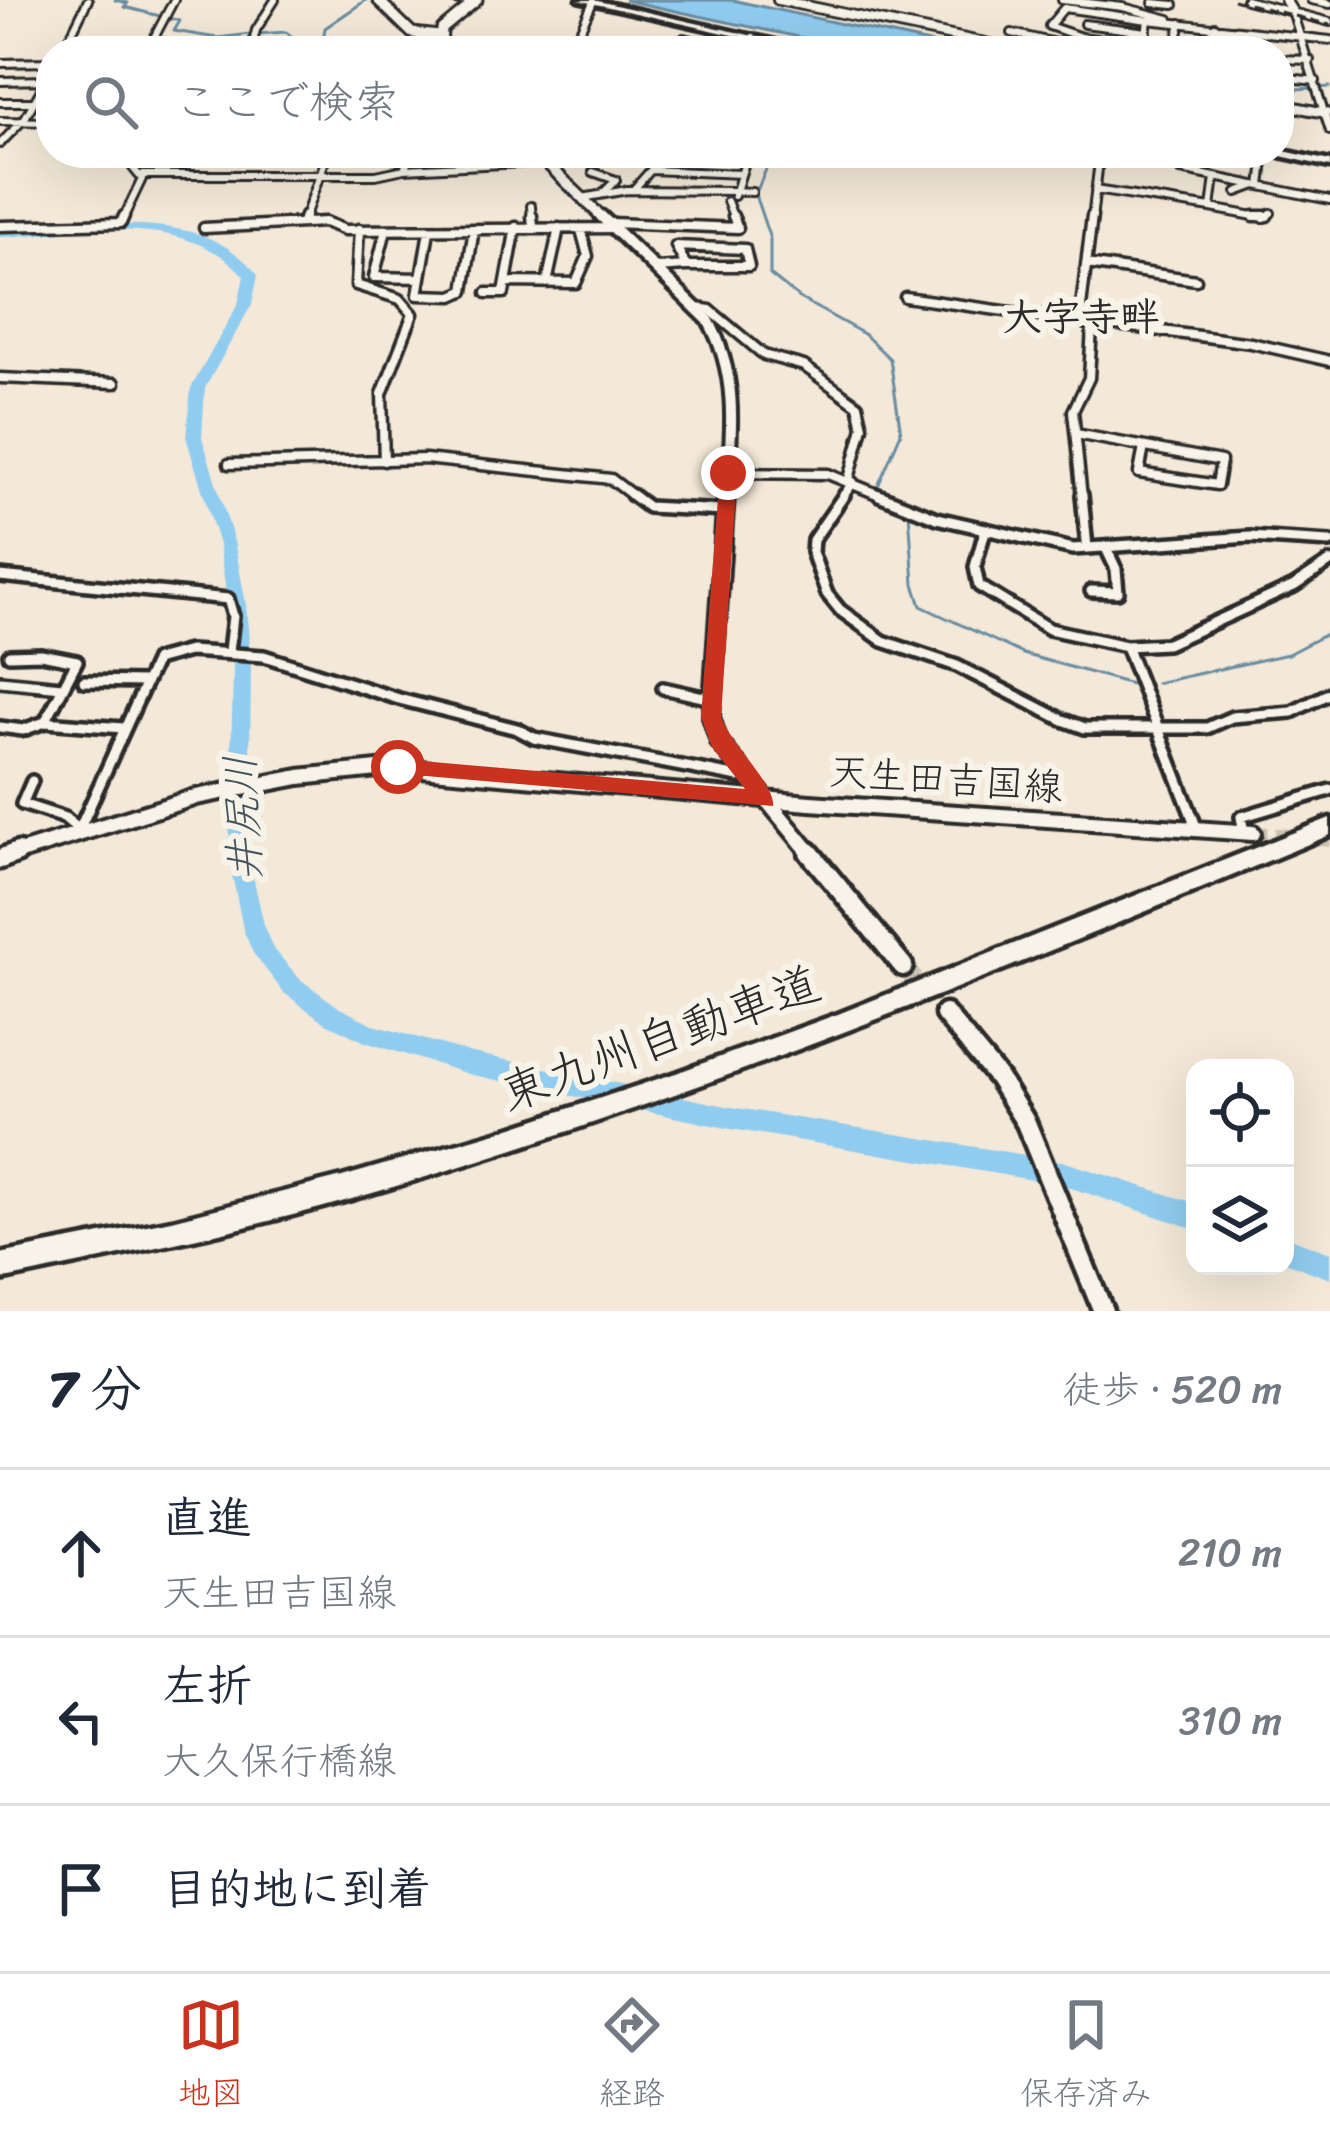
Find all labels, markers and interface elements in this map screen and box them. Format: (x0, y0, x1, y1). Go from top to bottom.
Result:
search box (36, 36, 1294, 168)
text: ここで検索 (174, 62, 399, 142)
icon: search (78, 69, 144, 135)
district label: 大字寺畔 (1003, 282, 1159, 351)
route end (701, 446, 755, 500)
street label: 天生田吉国線 (827, 736, 1065, 822)
route start (371, 740, 425, 794)
water label: 井尻川 (203, 753, 283, 883)
street label: 東九州自動車道 (488, 941, 832, 1135)
map controls (1186, 1059, 1294, 1275)
button: locate (1186, 1059, 1294, 1167)
button: layers (1186, 1167, 1294, 1275)
text: 7 分 (48, 1344, 141, 1434)
text: 徒歩 · 520 m (1062, 1355, 1282, 1424)
text: 直進 (162, 1478, 252, 1558)
text: 210 m (1178, 1518, 1282, 1587)
icon: ahead (48, 1520, 114, 1586)
text: 天生田吉国線 (162, 1558, 396, 1627)
text: 左折 (162, 1646, 252, 1726)
text: 310 m (1179, 1686, 1282, 1755)
icon: left (48, 1688, 114, 1754)
text: 大久保行橋線 (162, 1726, 396, 1795)
text: 目的地に到着 (162, 1849, 432, 1929)
icon: arrive (48, 1856, 114, 1922)
tab: 地図 (178, 1992, 244, 2122)
tab: 経路 (599, 1992, 665, 2122)
tab: 保存済み (1020, 1992, 1152, 2122)

